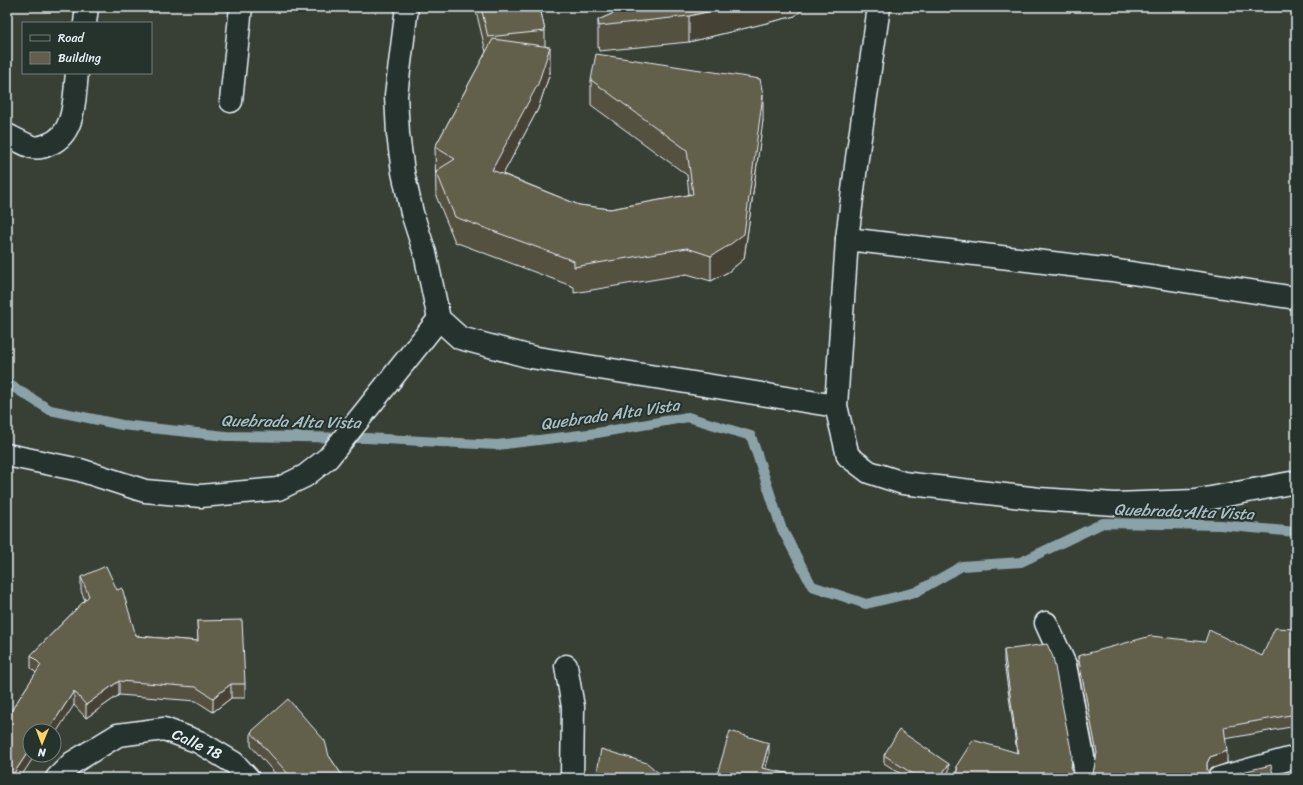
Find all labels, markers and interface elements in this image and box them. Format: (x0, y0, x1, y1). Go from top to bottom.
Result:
legend (22, 22, 152, 74)
text: Road (58, 27, 85, 49)
text: Building (58, 47, 101, 69)
water label: Quebrada Alta Vista (539, 390, 683, 439)
water label: Quebrada Alta Vista (221, 406, 363, 437)
water label: Quebrada Alta Vista (1114, 495, 1256, 529)
street label: Calle 18 (168, 721, 226, 767)
north arrow (22, 723, 62, 763)
text: N (37, 743, 47, 762)

